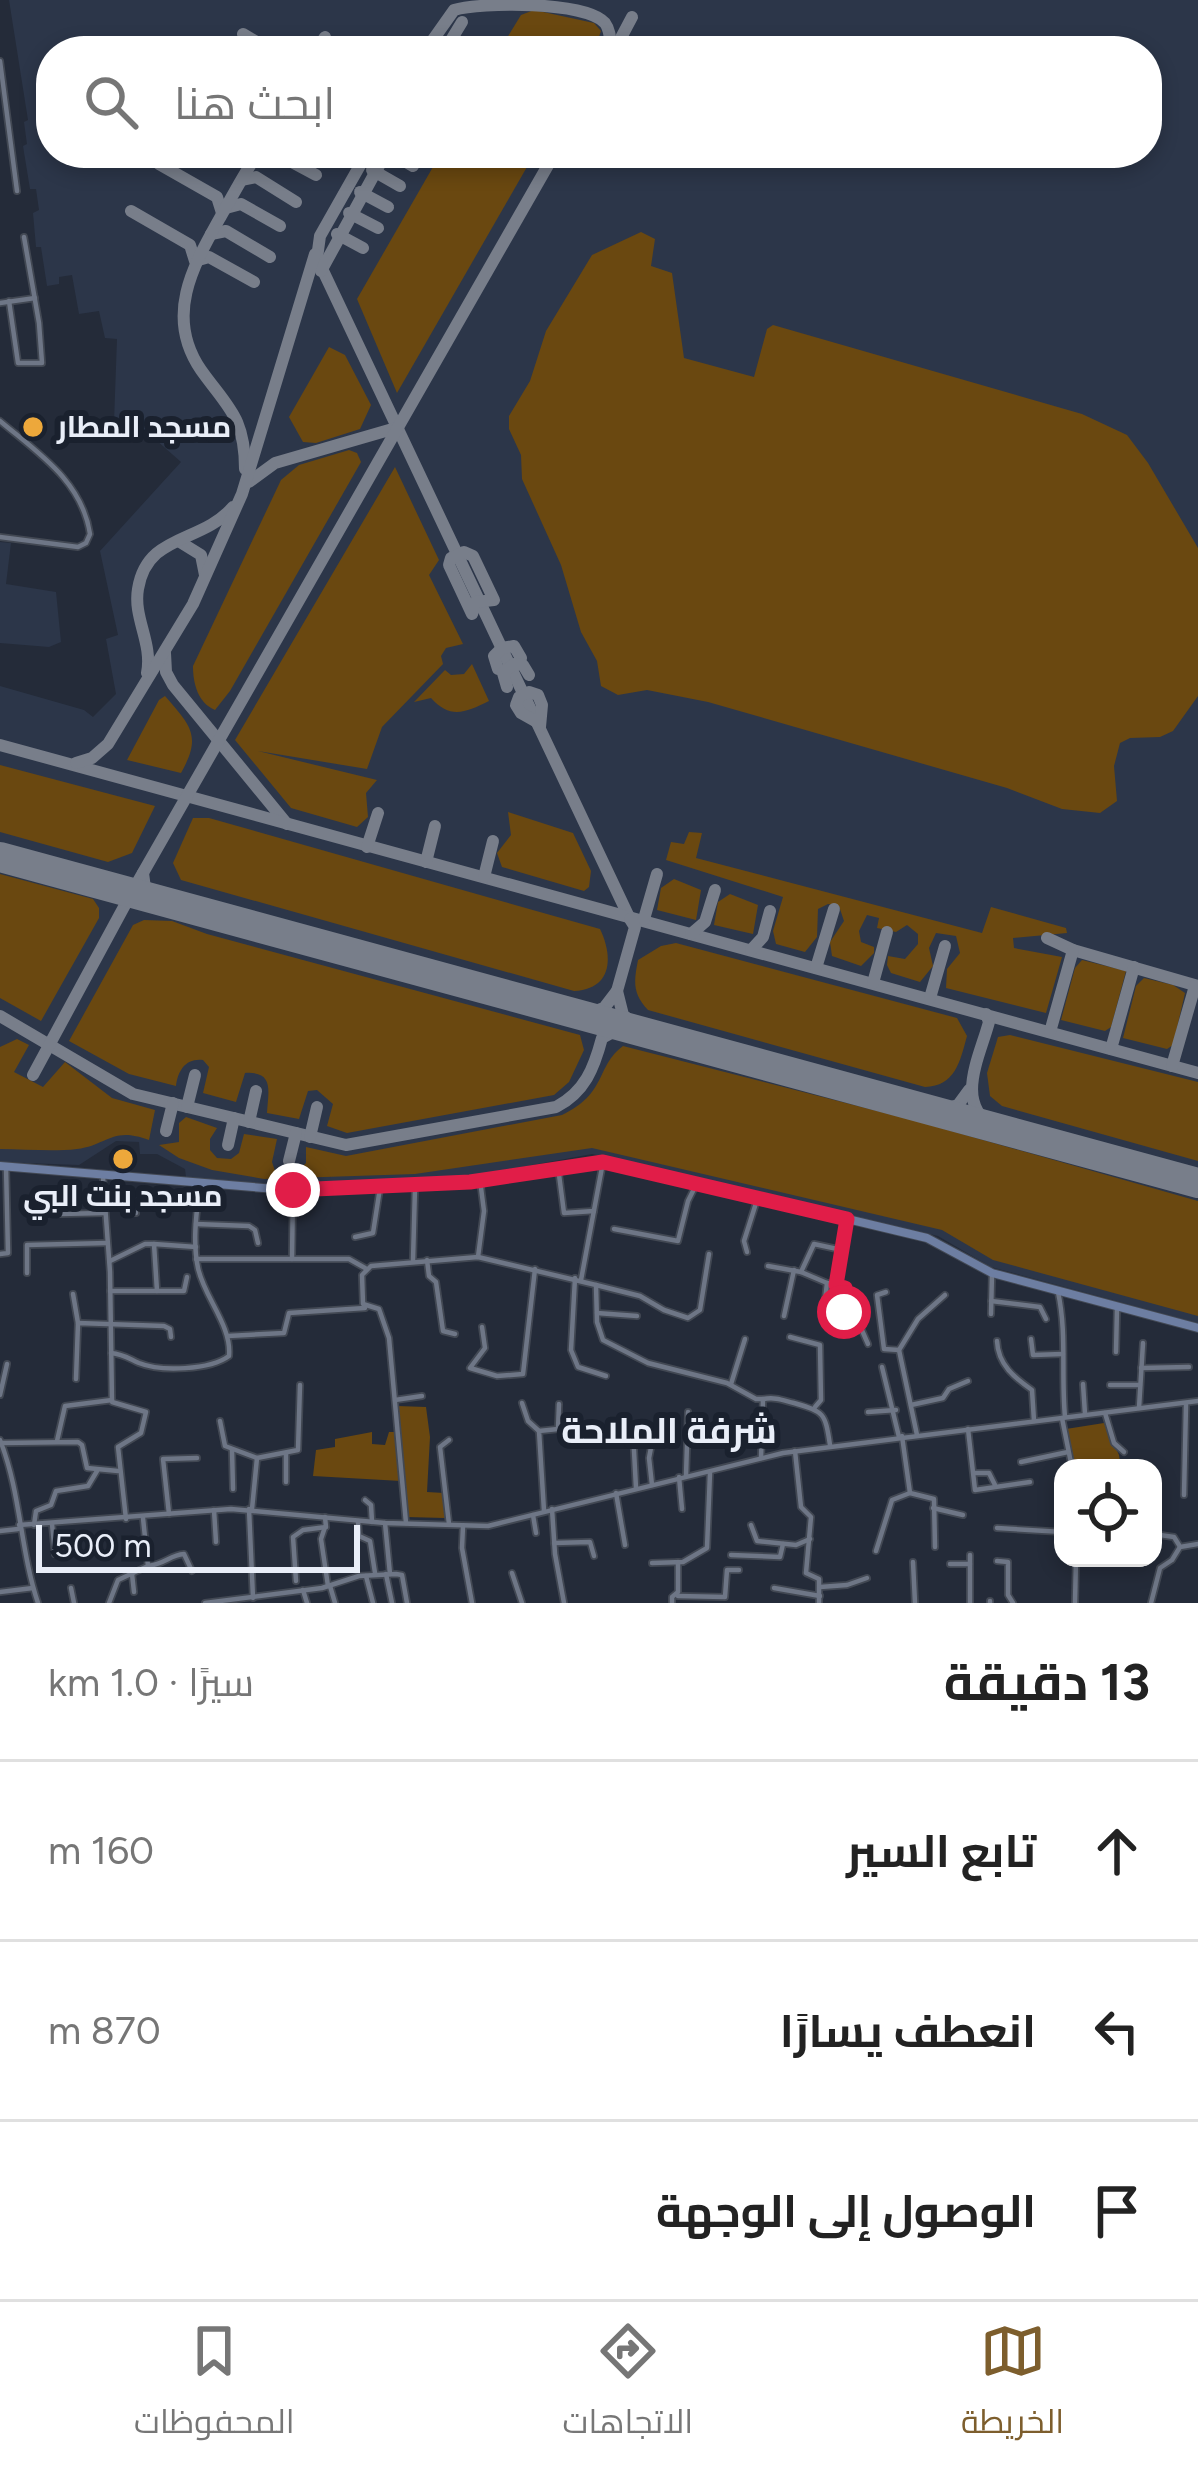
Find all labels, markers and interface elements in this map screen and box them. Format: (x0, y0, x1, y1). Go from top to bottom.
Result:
search box (36, 36, 1162, 168)
icon: search (78, 69, 144, 135)
text: ابحث هنا (174, 76, 335, 130)
place label: مسجد المطار (56, 408, 231, 445)
marker: مسجد المطار (20, 414, 46, 440)
marker: مسجد بنت البي (110, 1146, 136, 1172)
route end (266, 1163, 320, 1217)
place label: مسجد بنت البي (23, 1177, 223, 1220)
route start (817, 1285, 871, 1339)
district label: شرفة الملاحة (561, 1409, 777, 1452)
map controls (1054, 1459, 1162, 1567)
button: locate (1054, 1459, 1162, 1567)
scale bar (36, 1519, 360, 1572)
text: 500 m (54, 1526, 152, 1565)
text: 13 دقيقة (944, 1652, 1150, 1713)
text: سيرًا · 1.0 km (48, 1659, 254, 1706)
icon: ahead (1084, 1818, 1150, 1884)
text: تابع السير (846, 1824, 1036, 1878)
text: 160 m (48, 1827, 154, 1874)
icon: left (1084, 1998, 1150, 2064)
text: انعطف يسارًا (780, 2004, 1036, 2058)
text: 870 m (48, 2007, 161, 2054)
icon: arrive (1084, 2178, 1150, 2244)
text: الوصول إلى الوجهة (656, 2184, 1036, 2238)
tab: المحفوظات (134, 2318, 295, 2452)
tab: الاتجاهات (562, 2318, 693, 2452)
tab: الخريطة (961, 2318, 1064, 2452)

